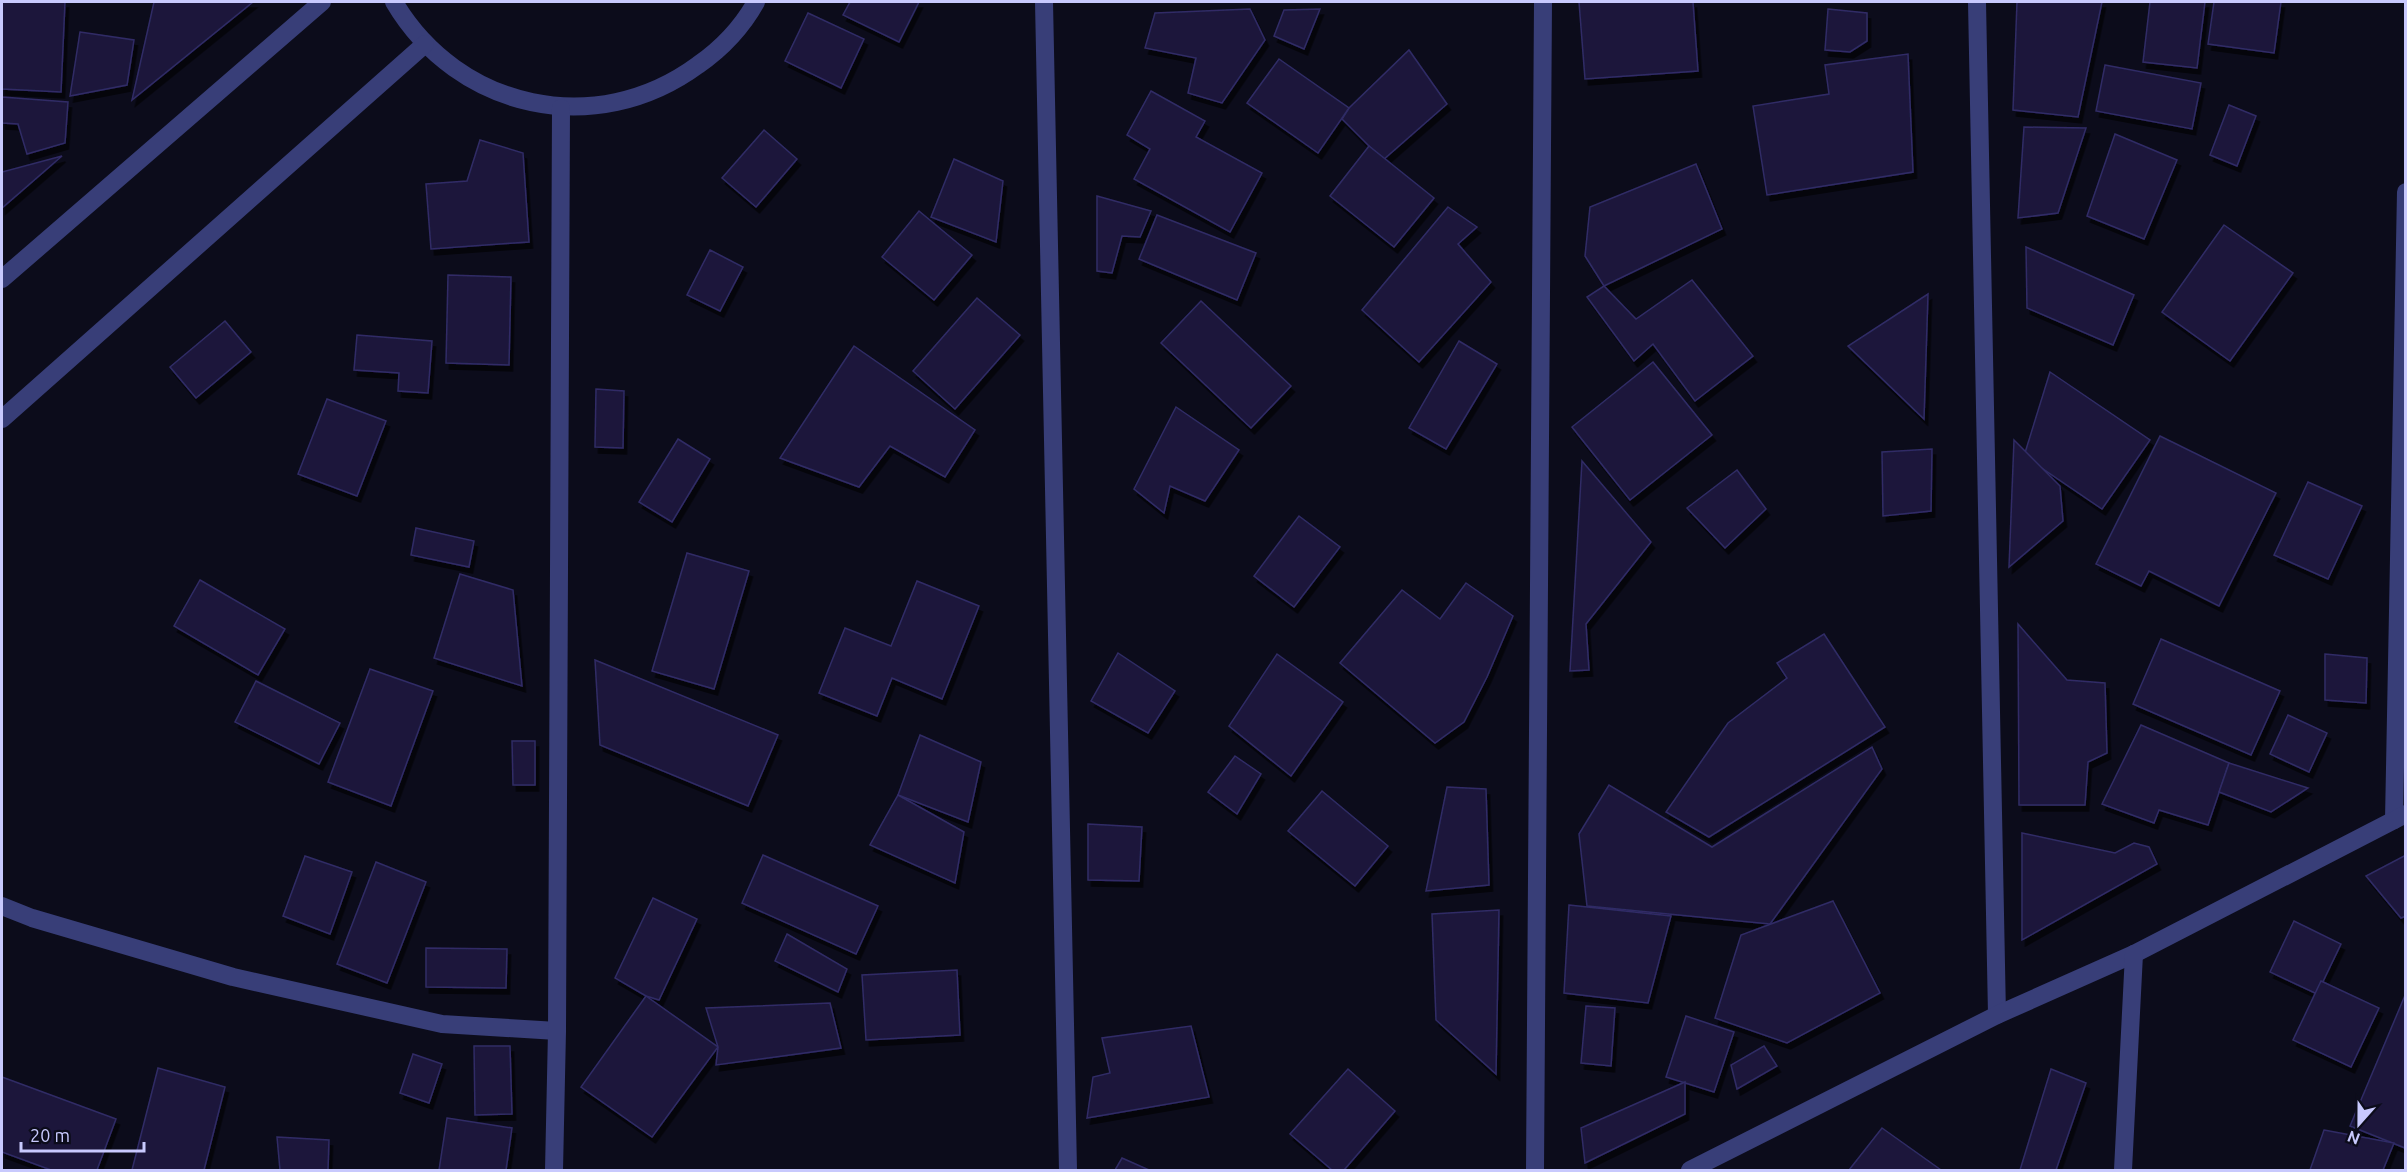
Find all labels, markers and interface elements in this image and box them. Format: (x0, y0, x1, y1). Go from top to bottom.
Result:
north arrow (2329, 1094, 2389, 1154)
scale bar (21, 1115, 144, 1153)
text: 20 m (30, 1125, 70, 1145)
text: N (2345, 1127, 2362, 1149)

